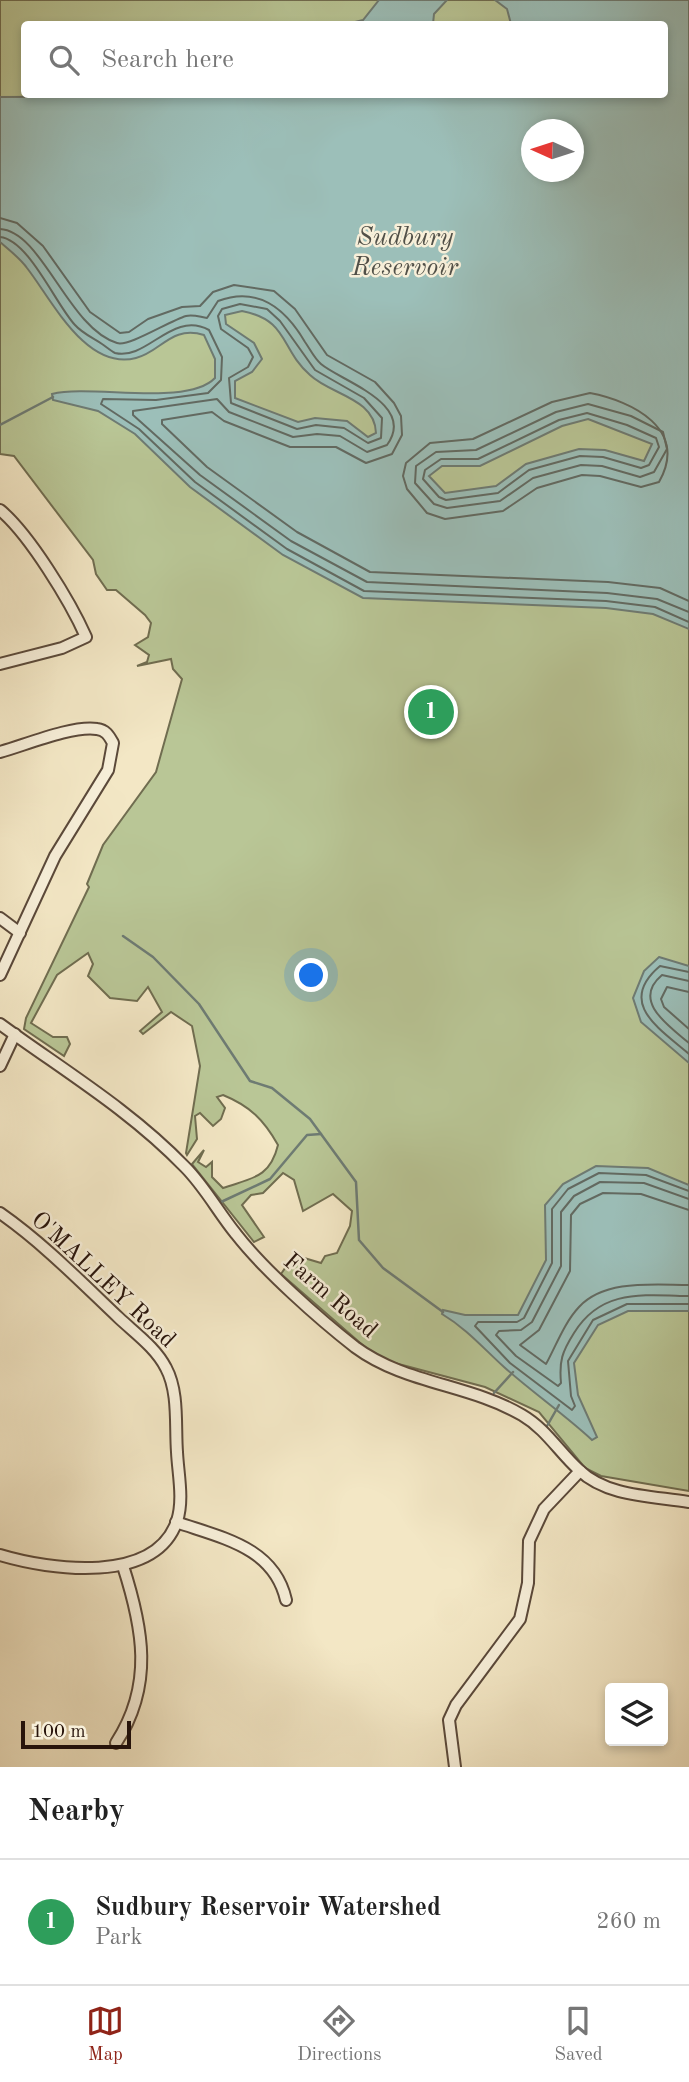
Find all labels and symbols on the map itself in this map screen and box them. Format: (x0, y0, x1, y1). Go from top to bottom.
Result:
north arrow (521, 119, 584, 182)
water label: Sudbury Reservoir (351, 225, 459, 281)
pin: 1 (408, 686, 454, 738)
your location (294, 958, 328, 992)
street label: O'MALLEY Road (26, 1208, 179, 1353)
street label: Farm Road (278, 1250, 381, 1343)
scale bar (21, 1718, 131, 1750)

